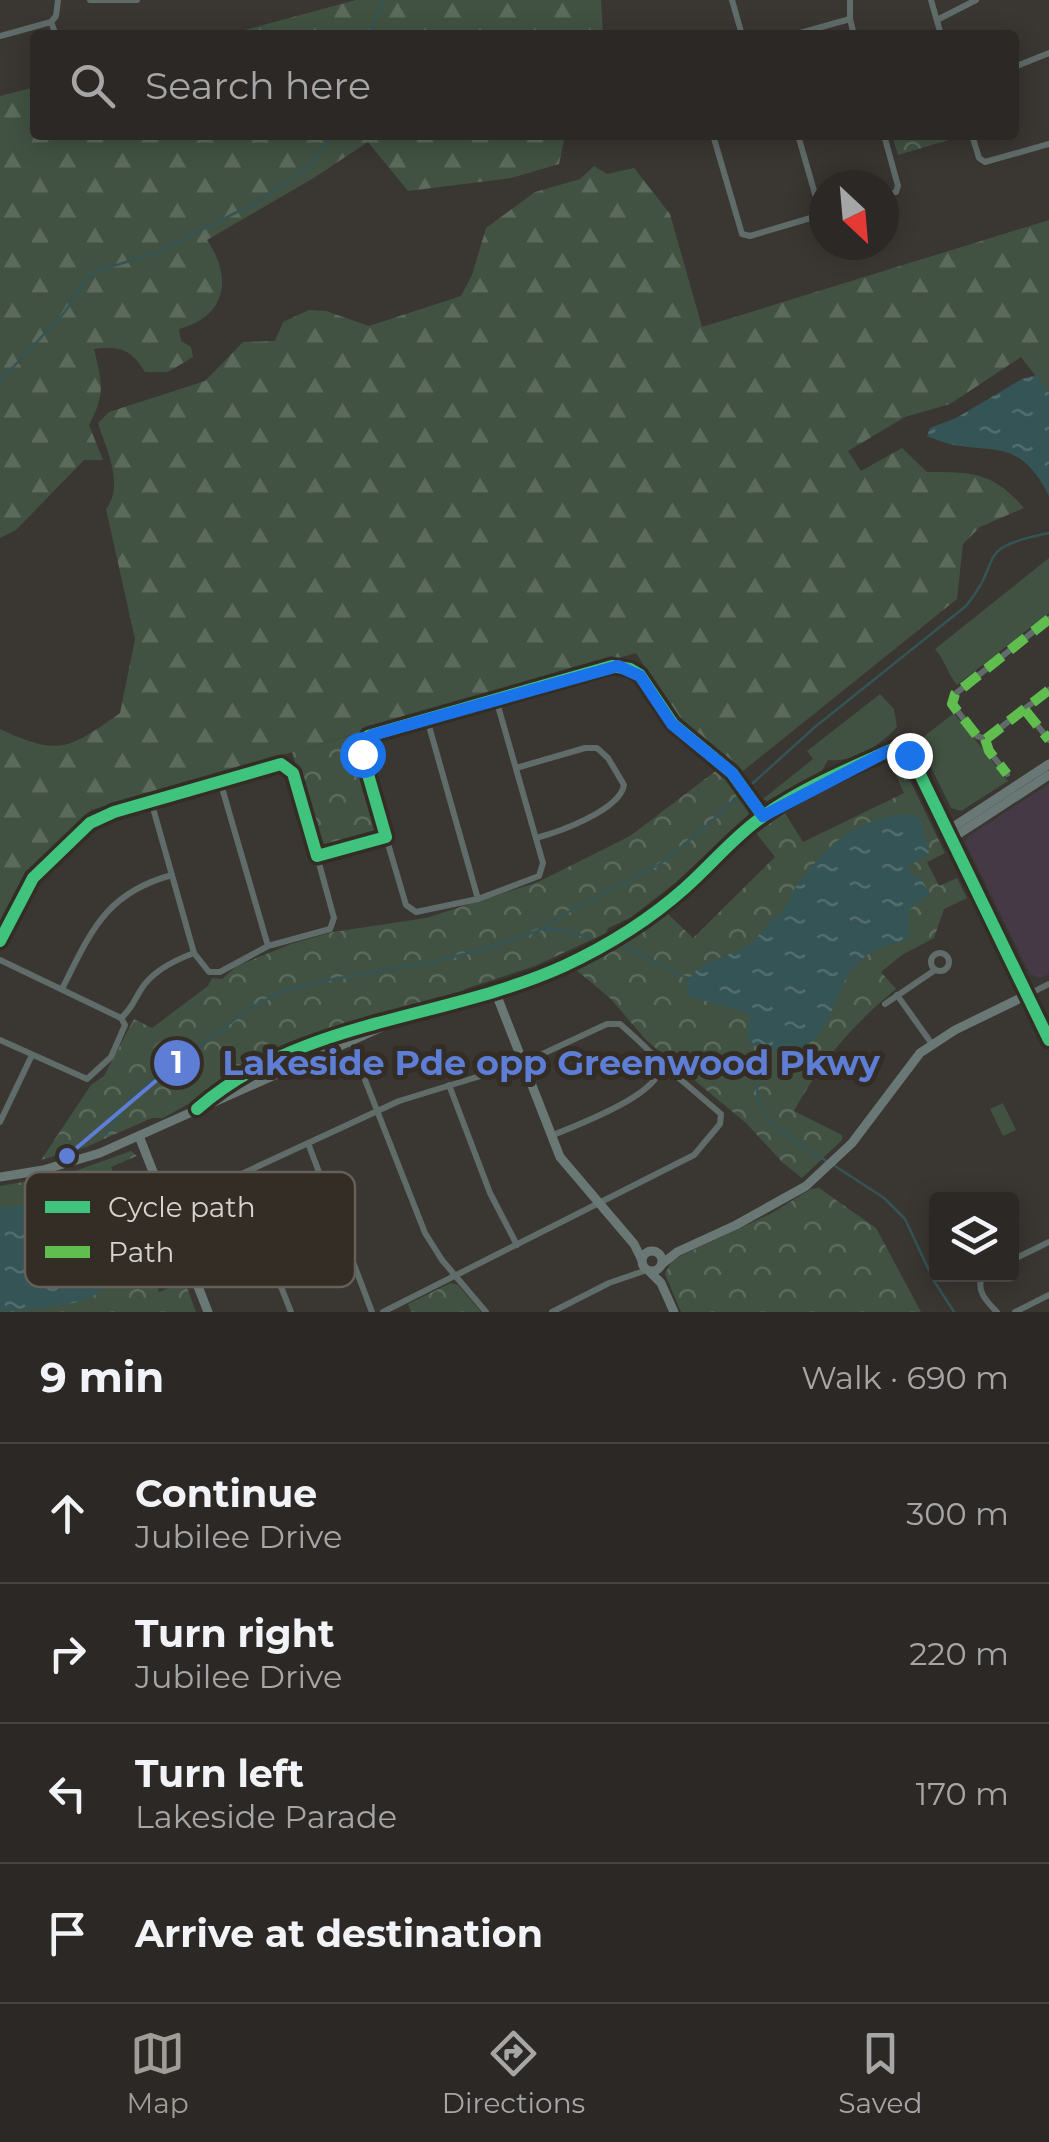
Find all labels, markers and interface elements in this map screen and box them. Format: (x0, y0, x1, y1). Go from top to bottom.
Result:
search box (30, 30, 1019, 140)
icon: search (65, 58, 120, 113)
text: Search here (145, 62, 371, 109)
north arrow (809, 170, 899, 260)
route start (340, 732, 386, 778)
route end (887, 733, 933, 779)
callout: Lakeside Pde opp Greenwood Pkwy (152, 1030, 900, 1095)
text: Lakeside Pde opp Greenwood Pkwy (222, 1041, 881, 1084)
text: 1 (171, 1044, 183, 1081)
legend (25, 1172, 355, 1287)
text: Cycle path (108, 1190, 256, 1224)
map controls (929, 1192, 1019, 1282)
button: layers (929, 1192, 1019, 1282)
text: Path (108, 1235, 175, 1269)
text: 9 min (40, 1351, 164, 1403)
text: Walk · 690 m (801, 1358, 1009, 1397)
text: Continue (135, 1470, 317, 1517)
icon: ahead (40, 1486, 95, 1541)
text: 300 m (906, 1494, 1009, 1533)
text: Jubilee Drive (135, 1517, 342, 1556)
text: Turn right (135, 1610, 334, 1657)
icon: right (40, 1626, 95, 1681)
text: 220 m (909, 1634, 1009, 1673)
text: Jubilee Drive (135, 1657, 342, 1696)
text: Turn left (135, 1750, 304, 1797)
icon: left (40, 1766, 95, 1821)
text: 170 m (916, 1774, 1009, 1813)
text: Lakeside Parade (135, 1797, 397, 1836)
icon: arrive (40, 1906, 95, 1961)
text: Arrive at destination (135, 1910, 543, 1957)
tab: Map (127, 2026, 189, 2120)
tab: Directions (442, 2026, 585, 2120)
tab: Saved (838, 2026, 922, 2120)

